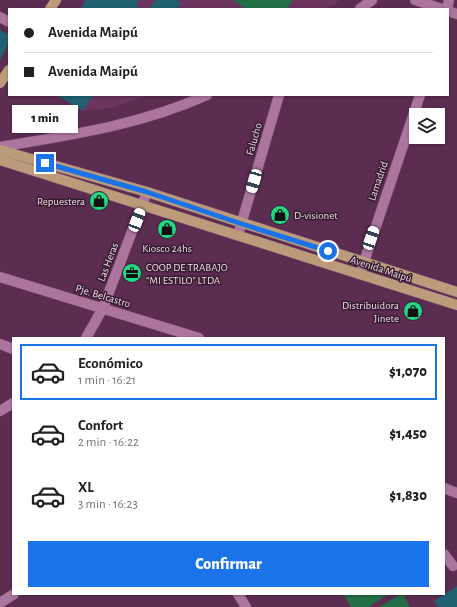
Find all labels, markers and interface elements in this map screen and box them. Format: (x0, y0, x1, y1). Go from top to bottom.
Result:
text: Avenida Maipú (48, 25, 138, 40)
text: Avenida Maipú (48, 64, 138, 79)
callout: 1 min (12, 105, 78, 133)
map controls (409, 108, 445, 144)
button: layers (409, 108, 445, 144)
text: 1 min (31, 112, 59, 125)
street label: Falucho (244, 122, 264, 156)
route end (36, 154, 54, 172)
street label: Lamadrid (366, 160, 390, 202)
car (245, 168, 263, 194)
shop icon: Repuestera (88, 190, 110, 212)
place label: Repuestera (37, 196, 85, 207)
shop icon: D-visionet (269, 204, 291, 226)
car (127, 207, 147, 233)
place label: D-visionet (294, 210, 338, 221)
shop icon: Kiosco 24hs (156, 218, 178, 240)
car (361, 225, 381, 251)
street label: Las Heras (96, 241, 120, 283)
route start (319, 242, 337, 260)
place label: Kiosco 24hs (142, 243, 192, 254)
street label: Avenida Maipú (349, 254, 414, 284)
office icon: COOP DE TRABAJO “MI ESTILO” LTDA (121, 262, 143, 284)
place label: COOP DE TRABAJO “MI ESTILO” LTDA (146, 262, 228, 286)
street label: Pje. Belcastro (74, 282, 132, 310)
place label: Distribuidora Jinete (342, 300, 399, 324)
shop icon: Distribuidora Jinete (402, 300, 424, 322)
icon: car (30, 354, 66, 390)
text: Económico (78, 356, 143, 371)
text: $1,070 (389, 364, 427, 379)
text: 1 min · 16:21 (78, 374, 136, 387)
icon: car (30, 416, 66, 452)
text: Confort (78, 418, 123, 433)
text: $1,450 (389, 426, 427, 441)
text: 2 min · 16:22 (78, 436, 139, 449)
icon: car (30, 478, 66, 514)
text: XL (78, 480, 94, 495)
text: $1,830 (389, 488, 427, 503)
text: 3 min · 16:23 (78, 498, 138, 511)
button: Confirmar (28, 541, 429, 587)

